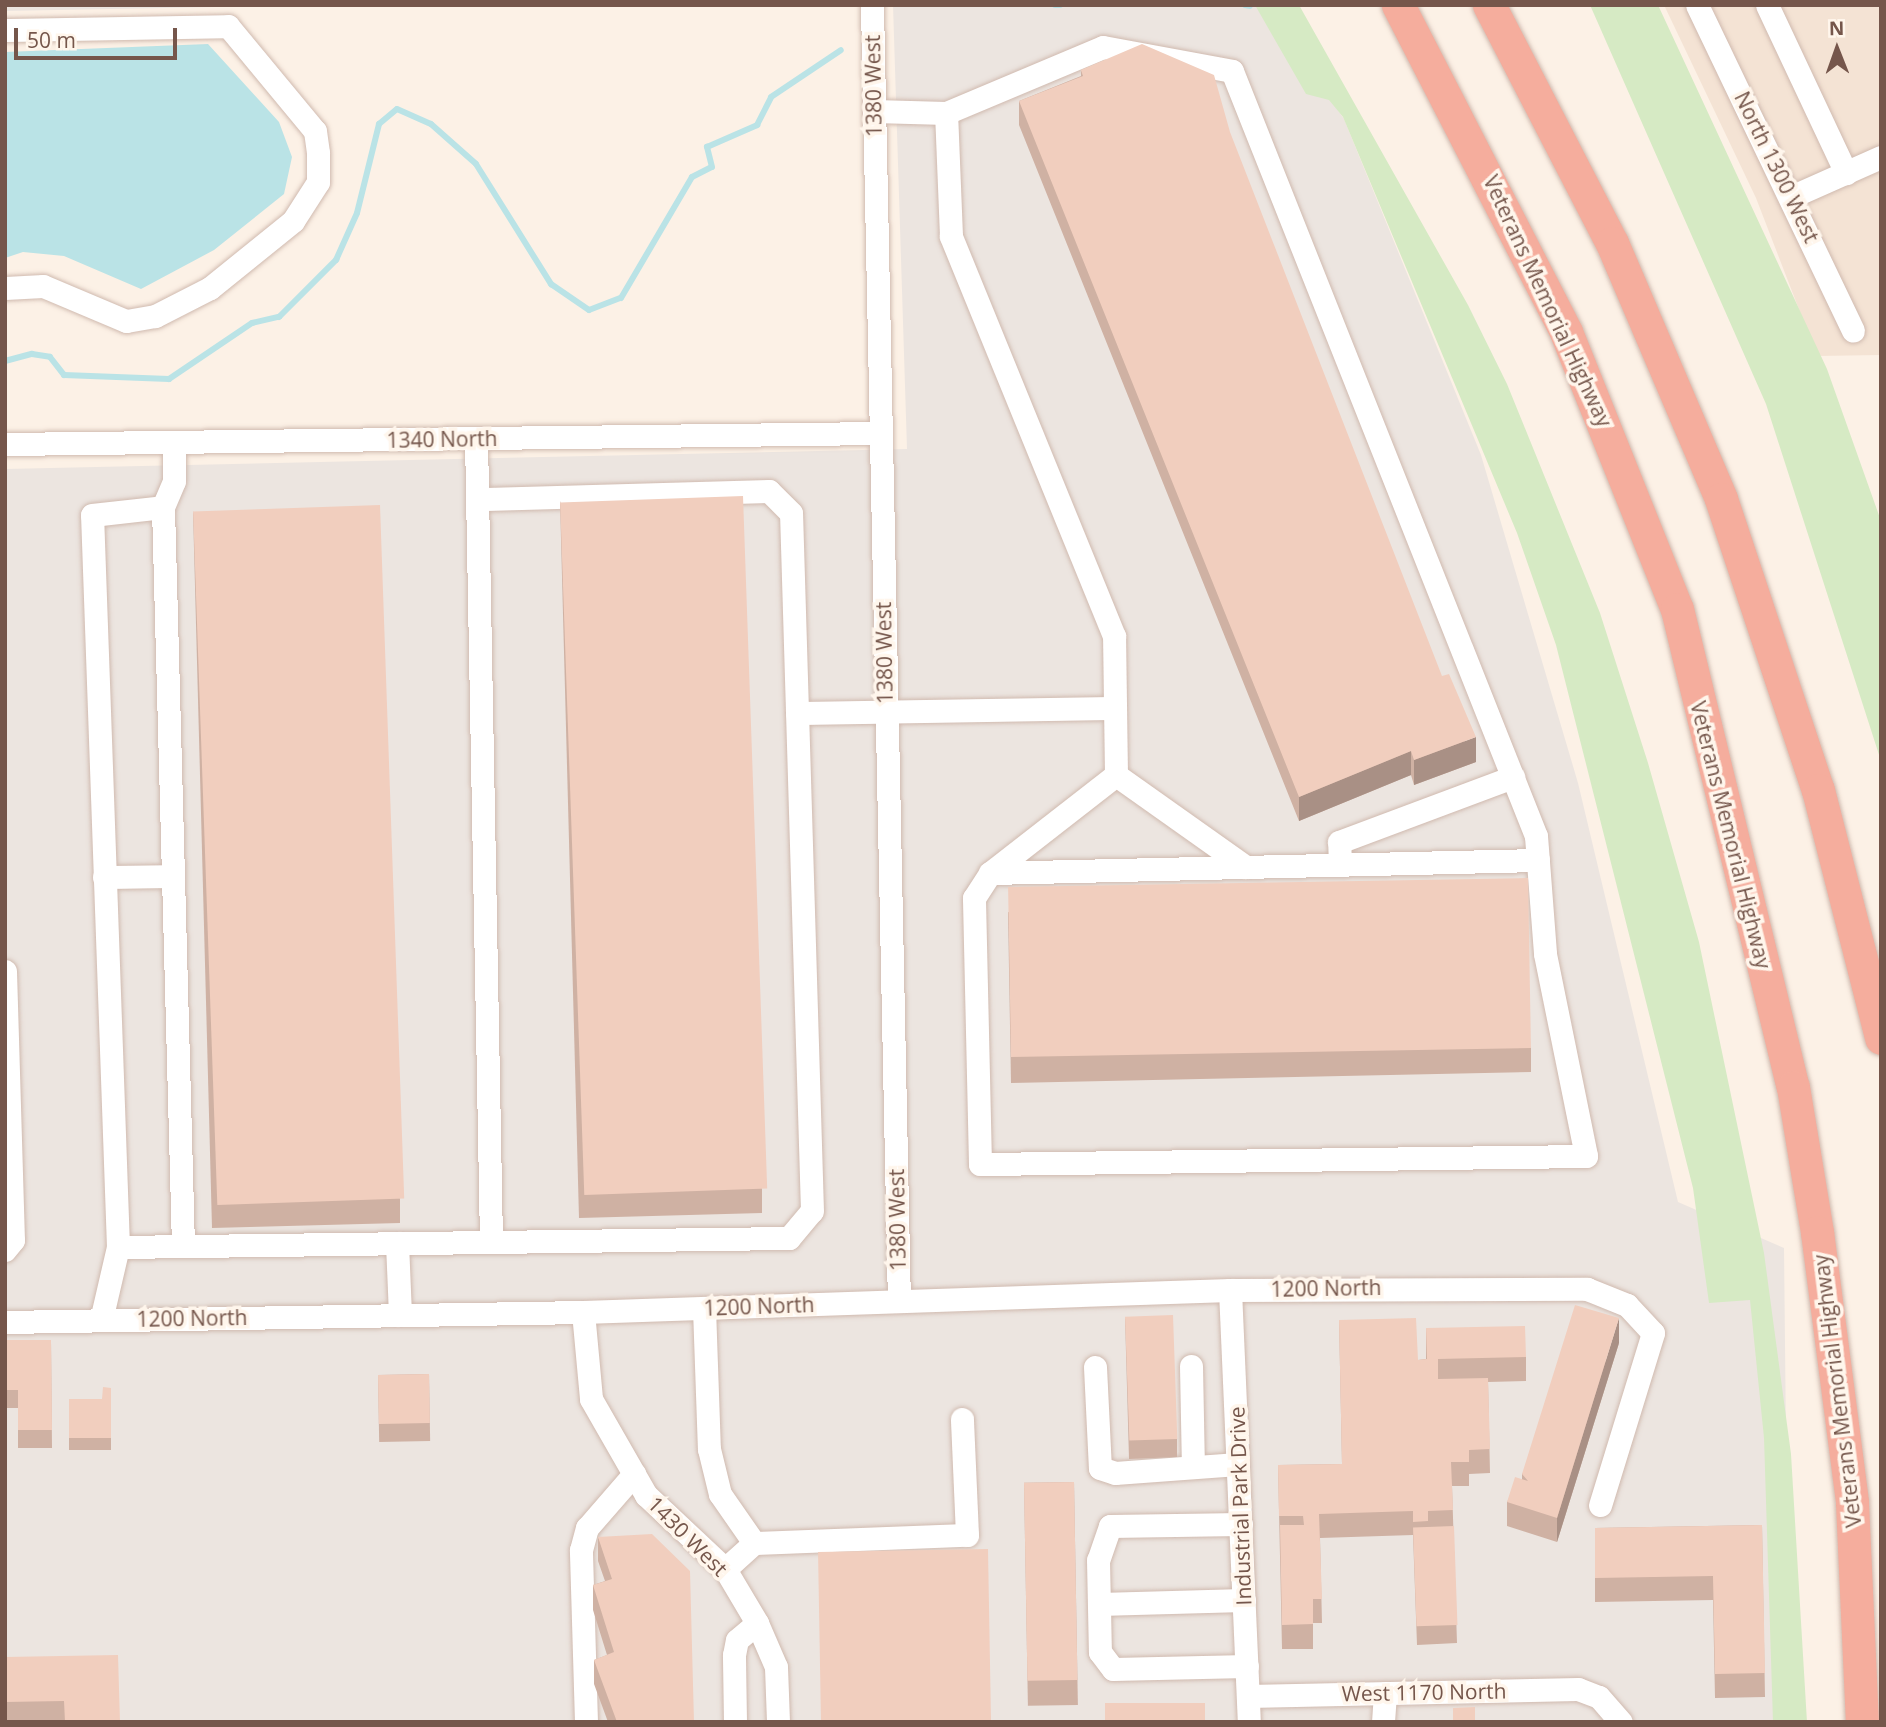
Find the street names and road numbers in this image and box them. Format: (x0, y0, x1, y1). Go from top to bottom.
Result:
street label: 1380 West (860, 35, 886, 137)
street label: North 1300 West (1730, 87, 1824, 247)
street label: Veterans Memorial Highway (1479, 171, 1617, 431)
street label: 1340 North (386, 425, 498, 453)
street label: 1380 West (871, 602, 897, 704)
street label: Veterans Memorial Highway (1686, 699, 1776, 971)
street label: 1380 West (884, 1169, 910, 1271)
street label: Veterans Memorial Highway (1808, 1253, 1866, 1529)
street label: 1200 North (1270, 1274, 1382, 1302)
street label: 1200 North (703, 1291, 815, 1321)
street label: 1200 North (136, 1304, 248, 1332)
street label: Industrial Park Drive (1224, 1406, 1256, 1606)
street label: 1430 West (643, 1491, 733, 1581)
street label: West 1170 North (1341, 1678, 1507, 1706)

